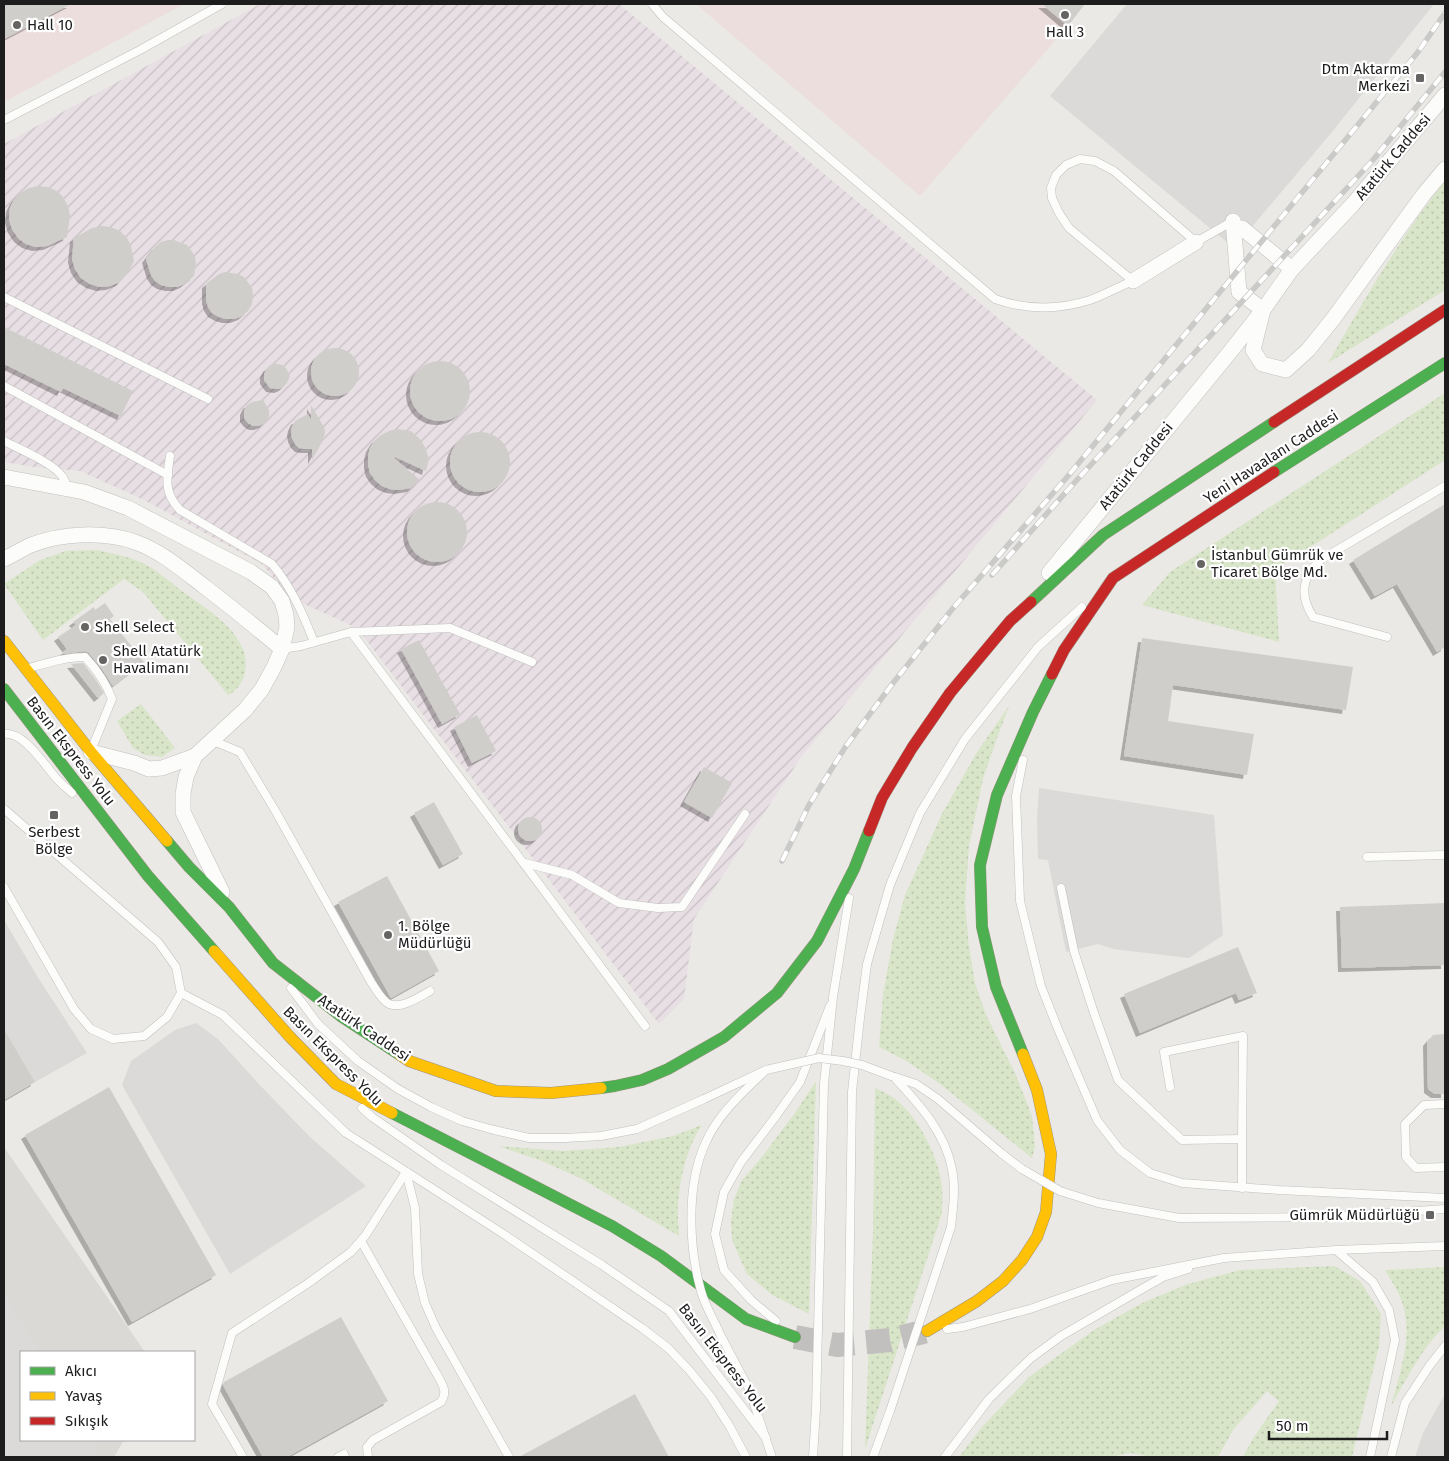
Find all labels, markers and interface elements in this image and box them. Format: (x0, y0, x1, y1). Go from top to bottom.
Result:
marker: Hall 3 (1059, 9, 1071, 21)
place label: Hall 10 (27, 16, 73, 34)
marker: Hall 10 (11, 19, 23, 31)
place label: Hall 3 (1046, 23, 1084, 41)
place label: Dtm Aktarma Merkezi (1322, 60, 1410, 95)
marker: Dtm Aktarma Merkezi (1414, 72, 1426, 84)
street label: Atatürk Caddesi (1352, 110, 1434, 204)
street label: Yeni Havaalanı Caddesi (1200, 407, 1342, 507)
street label: Atatürk Caddesi (1095, 419, 1177, 513)
place label: İstanbul Gümrük ve Ticaret Bölge Md. (1211, 546, 1343, 581)
marker: İstanbul Gümrük ve Ticaret Bölge Md. (1195, 558, 1207, 570)
place label: Shell Select (95, 618, 175, 636)
marker: Shell Select (79, 621, 91, 633)
place label: Shell Atatürk Havalimanı (113, 642, 201, 677)
marker: Shell Atatürk Havalimanı (97, 654, 109, 666)
street label: Basın Ekspress Yolu (23, 693, 119, 809)
marker: Serbest Bölge (48, 809, 60, 821)
place label: Serbest Bölge (28, 823, 80, 858)
place label: 1. Bölge Müdürlüğü (398, 917, 471, 952)
marker: 1. Bölge Müdürlüğü (382, 929, 394, 941)
street label: Atatürk Caddesi (314, 991, 414, 1065)
street label: Basın Ekspress Yolu (280, 1003, 386, 1109)
place label: Gümrük Müdürlüğü (1289, 1206, 1420, 1224)
marker: Gümrük Müdürlüğü (1424, 1209, 1436, 1221)
street label: Basın Ekspress Yolu (675, 1300, 771, 1416)
legend (20, 1351, 195, 1441)
text: Akıcı (65, 1362, 97, 1380)
text: Yavaş (65, 1387, 102, 1405)
scale bar (1269, 1408, 1386, 1440)
text: Sıkışık (65, 1412, 109, 1430)
text: 50 m (1276, 1417, 1309, 1435)

